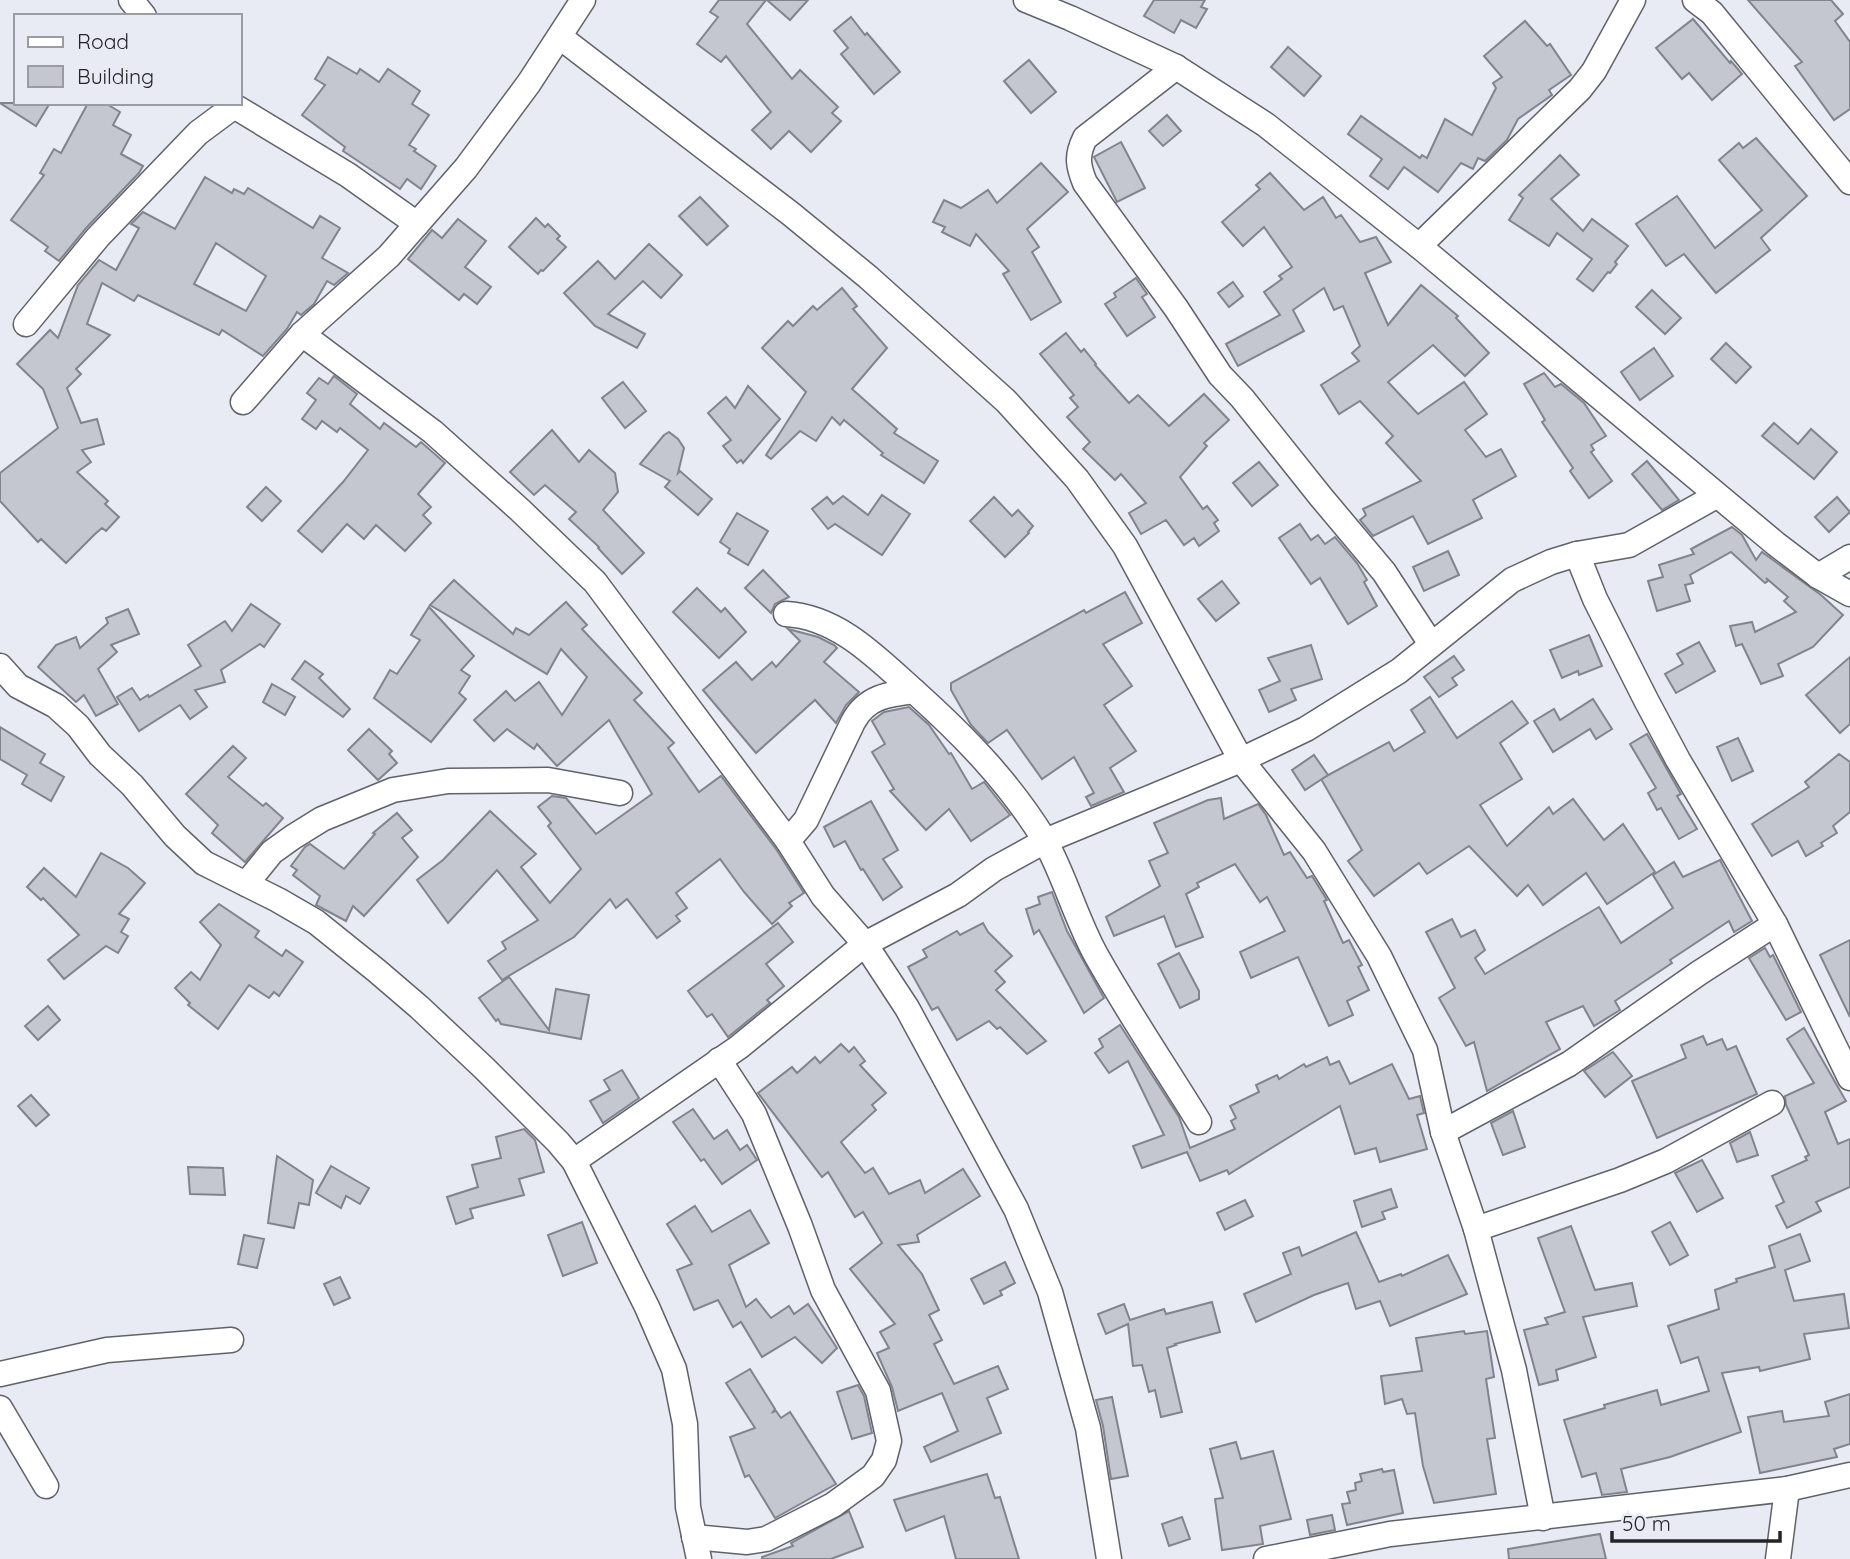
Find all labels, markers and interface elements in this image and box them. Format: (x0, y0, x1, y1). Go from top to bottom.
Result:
legend (14, 14, 242, 105)
text: Road (77, 28, 129, 54)
text: Building (77, 63, 154, 89)
scale bar (1612, 1500, 1780, 1544)
text: 50 m (1622, 1510, 1671, 1536)

